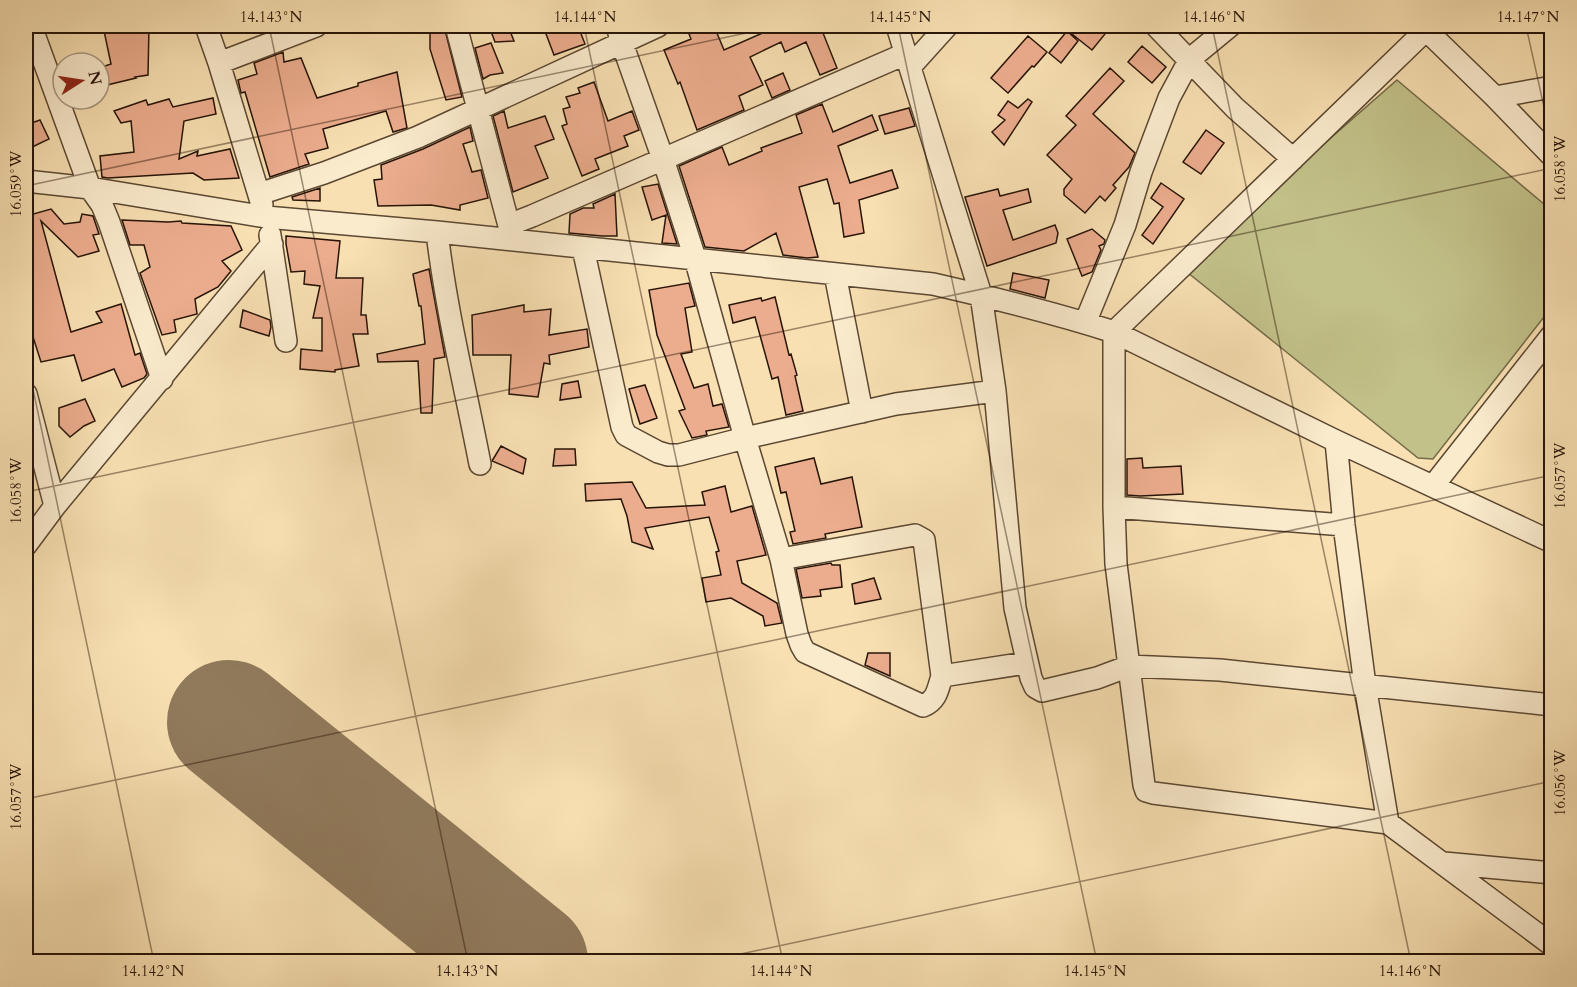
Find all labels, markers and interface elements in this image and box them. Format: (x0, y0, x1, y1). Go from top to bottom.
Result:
text: 14.143°N (240, 7, 303, 27)
text: 14.144°N (554, 7, 617, 27)
text: 14.145°N (869, 7, 932, 27)
text: 14.146°N (1183, 7, 1246, 27)
text: 14.147°N (1497, 7, 1560, 27)
north arrow (51, 51, 111, 111)
text: N (82, 69, 107, 87)
text: 16.058°W (1550, 135, 1570, 202)
text: 16.059°W (6, 150, 26, 217)
text: 16.057°W (1550, 442, 1570, 509)
text: 16.058°W (6, 457, 26, 524)
text: 16.056°W (1550, 749, 1570, 816)
text: 16.057°W (6, 763, 26, 830)
text: 14.142°N (122, 961, 185, 981)
text: 14.143°N (436, 961, 499, 981)
text: 14.144°N (750, 961, 813, 981)
text: 14.145°N (1064, 961, 1127, 981)
text: 14.146°N (1379, 961, 1442, 981)

